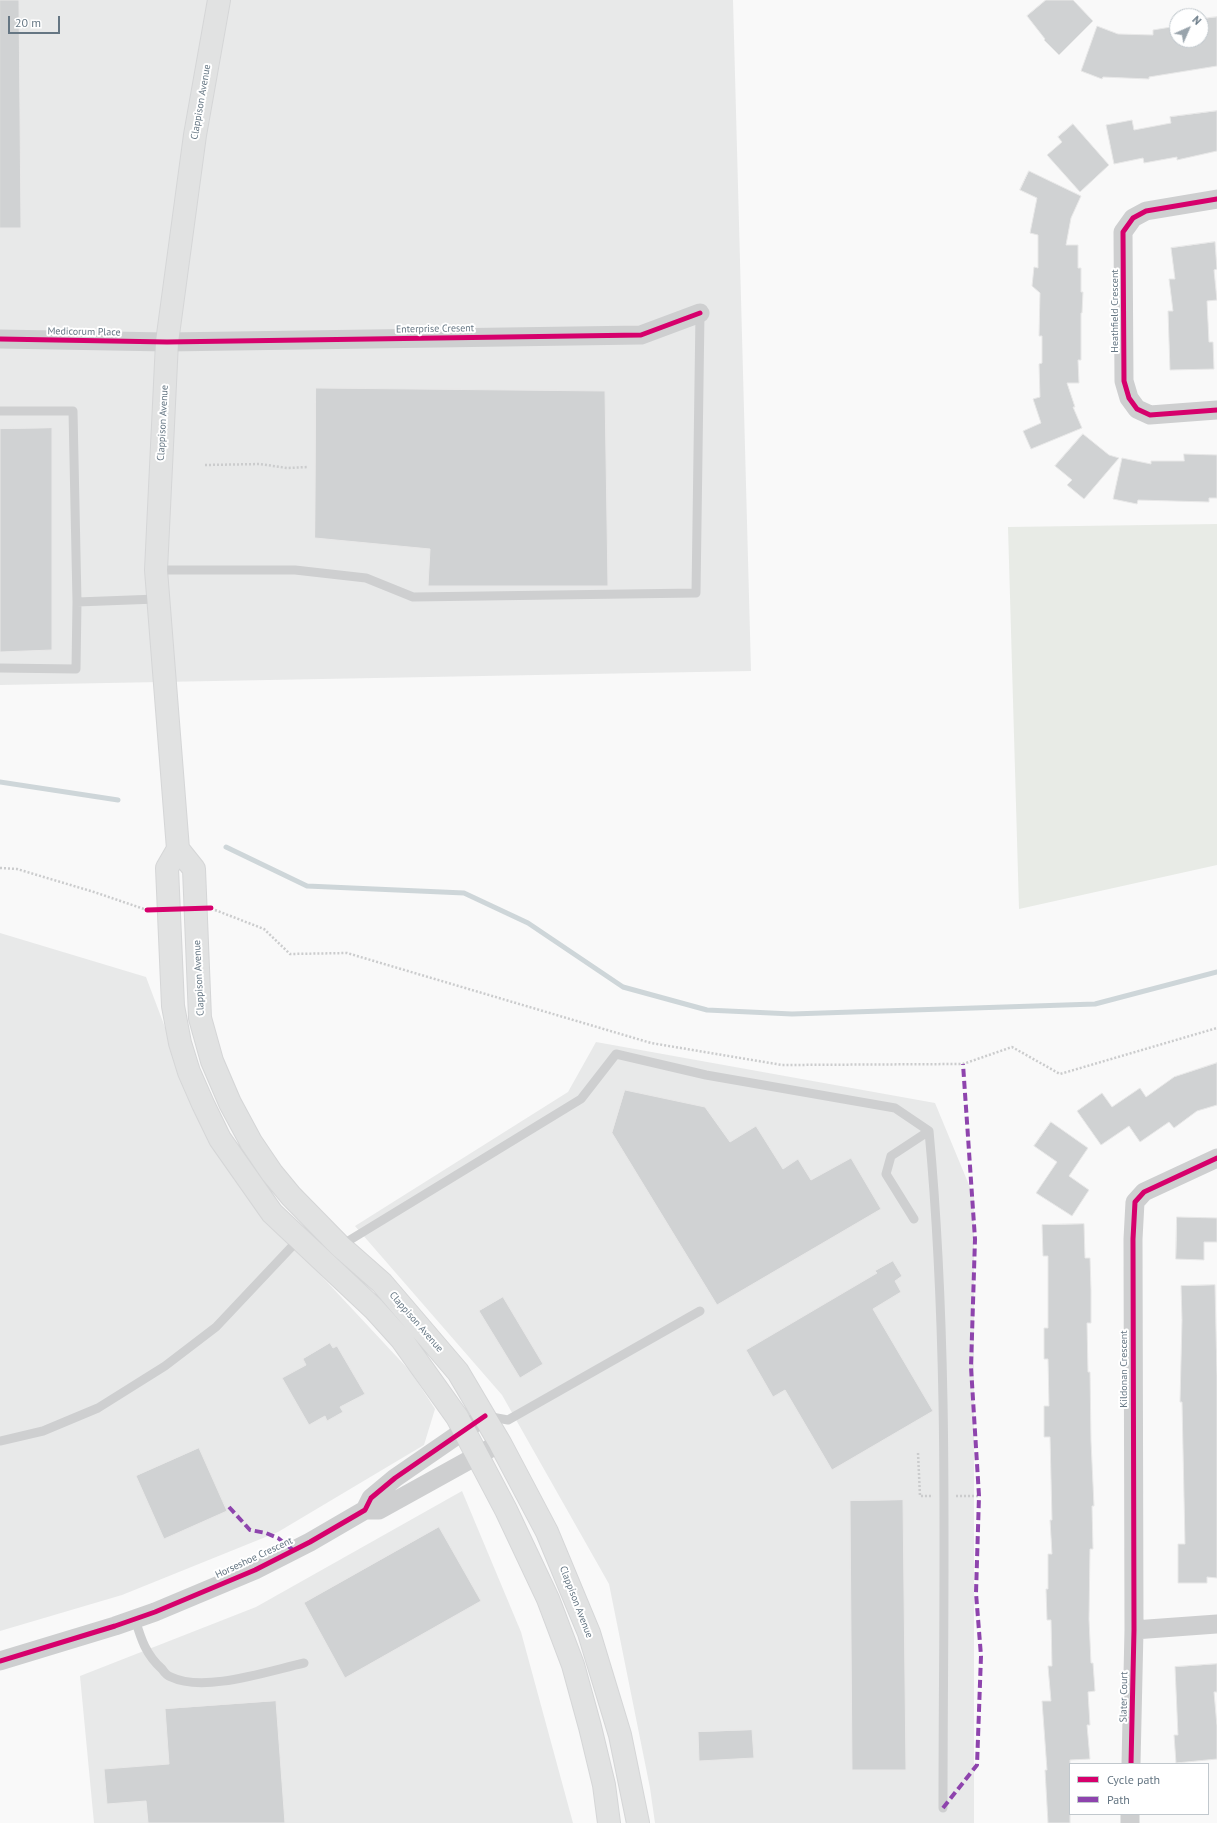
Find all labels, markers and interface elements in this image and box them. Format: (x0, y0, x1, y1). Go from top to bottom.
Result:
scale bar (10, 8, 62, 34)
north arrow (1169, 8, 1209, 48)
text: N (1189, 13, 1204, 28)
text: 20 m (15, 15, 41, 30)
street label: Clappison Avenue (188, 64, 214, 140)
street label: Heathfield Crescent (1109, 269, 1121, 353)
street label: Enterprise Cresent (396, 322, 474, 336)
street label: Medicorum Place (47, 325, 121, 339)
street label: Clappison Avenue (155, 385, 171, 461)
street label: Clappison Avenue (191, 940, 207, 1016)
street label: Clappison Avenue (387, 1289, 445, 1355)
street label: Kildonan Crescent (1118, 1330, 1130, 1408)
street label: Horseshoe Crescent (213, 1535, 295, 1581)
street label: Clappison Avenue (557, 1564, 595, 1640)
street label: Slater Court (1118, 1671, 1130, 1723)
legend (1069, 1763, 1209, 1815)
text: Cycle path (1107, 1772, 1160, 1787)
text: Path (1107, 1792, 1130, 1807)

